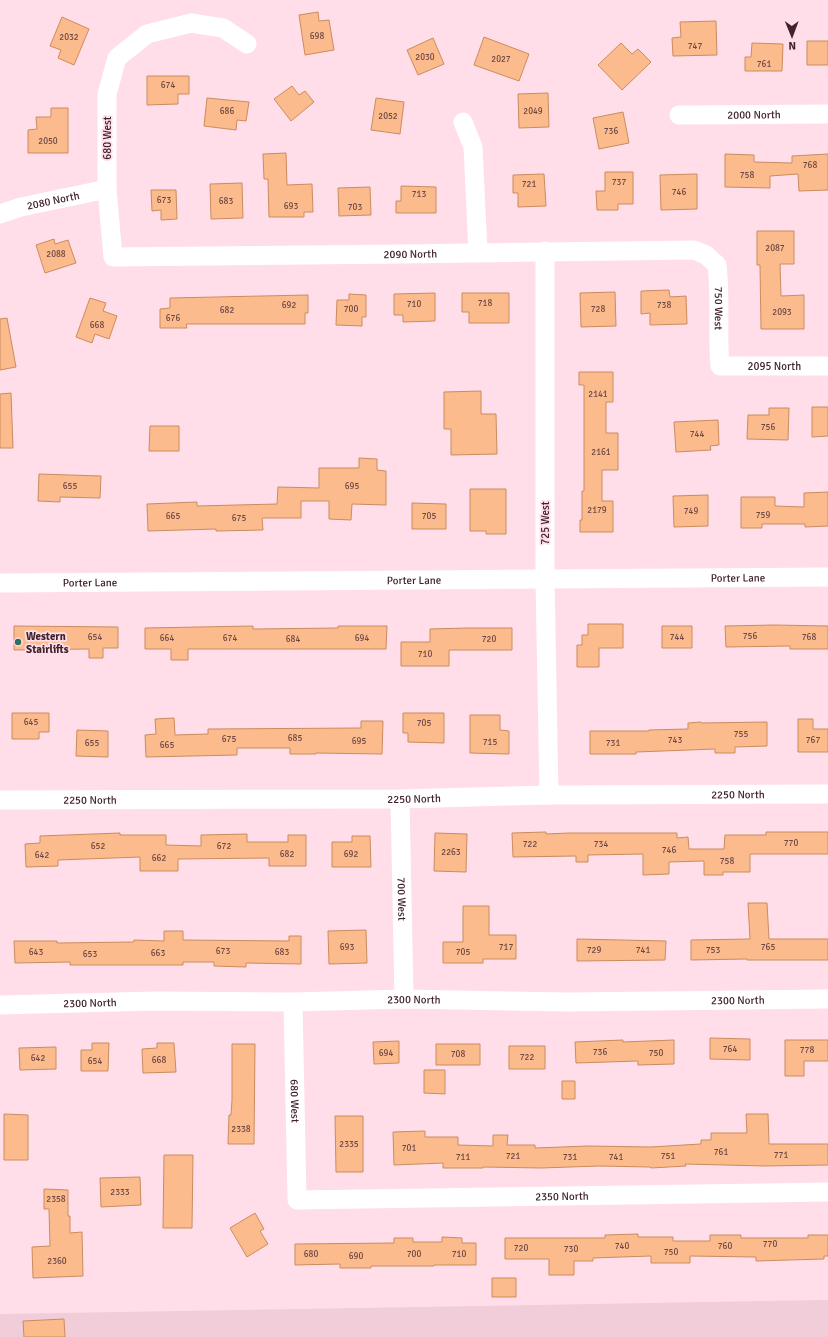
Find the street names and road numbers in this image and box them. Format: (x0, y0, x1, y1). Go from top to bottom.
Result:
street label: 2000 North (727, 108, 781, 121)
street label: 680 West (101, 116, 114, 160)
street label: 2080 North (26, 188, 81, 212)
street label: 2090 North (383, 247, 437, 261)
street label: 750 West (712, 287, 725, 330)
street label: 2095 North (748, 360, 801, 373)
street label: 725 West (539, 501, 552, 545)
street label: Porter Lane (711, 571, 765, 584)
street label: Porter Lane (387, 573, 441, 587)
street label: Porter Lane (63, 576, 117, 589)
street label: 2250 North (711, 788, 765, 801)
street label: 2250 North (387, 791, 441, 806)
street label: 2250 North (63, 793, 117, 806)
street label: 700 West (395, 877, 409, 921)
street label: 2300 North (387, 992, 441, 1006)
street label: 2300 North (711, 993, 765, 1007)
street label: 2300 North (63, 995, 117, 1010)
street label: 680 West (288, 1079, 302, 1123)
street label: 2350 North (535, 1189, 589, 1203)

